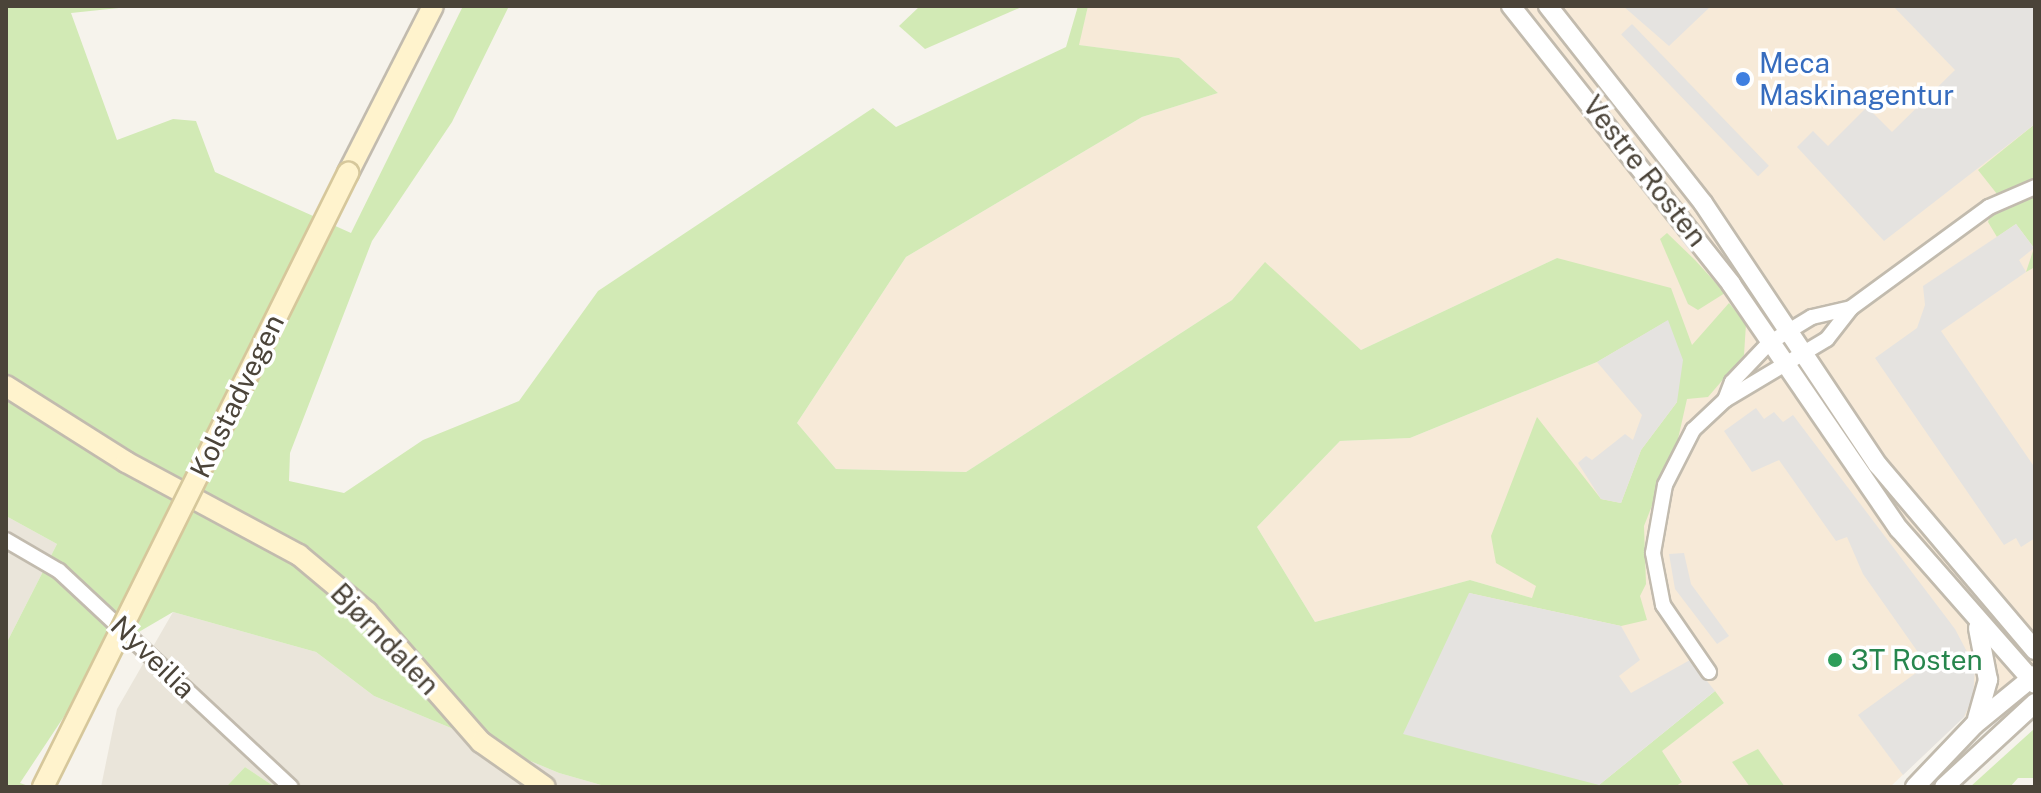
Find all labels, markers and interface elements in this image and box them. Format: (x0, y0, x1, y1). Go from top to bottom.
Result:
place label: Meca Maskinagentur (1759, 46, 1954, 112)
marker: Meca Maskinagentur (1734, 70, 1752, 88)
street label: Vestre Rosten (1576, 89, 1714, 253)
street label: Kolstadvegen (183, 309, 291, 483)
street label: Bjørndalen (324, 576, 446, 702)
street label: Nyveilia (104, 609, 202, 705)
place label: 3T Rosten (1851, 643, 1983, 677)
marker: 3T Rosten (1826, 651, 1844, 669)

